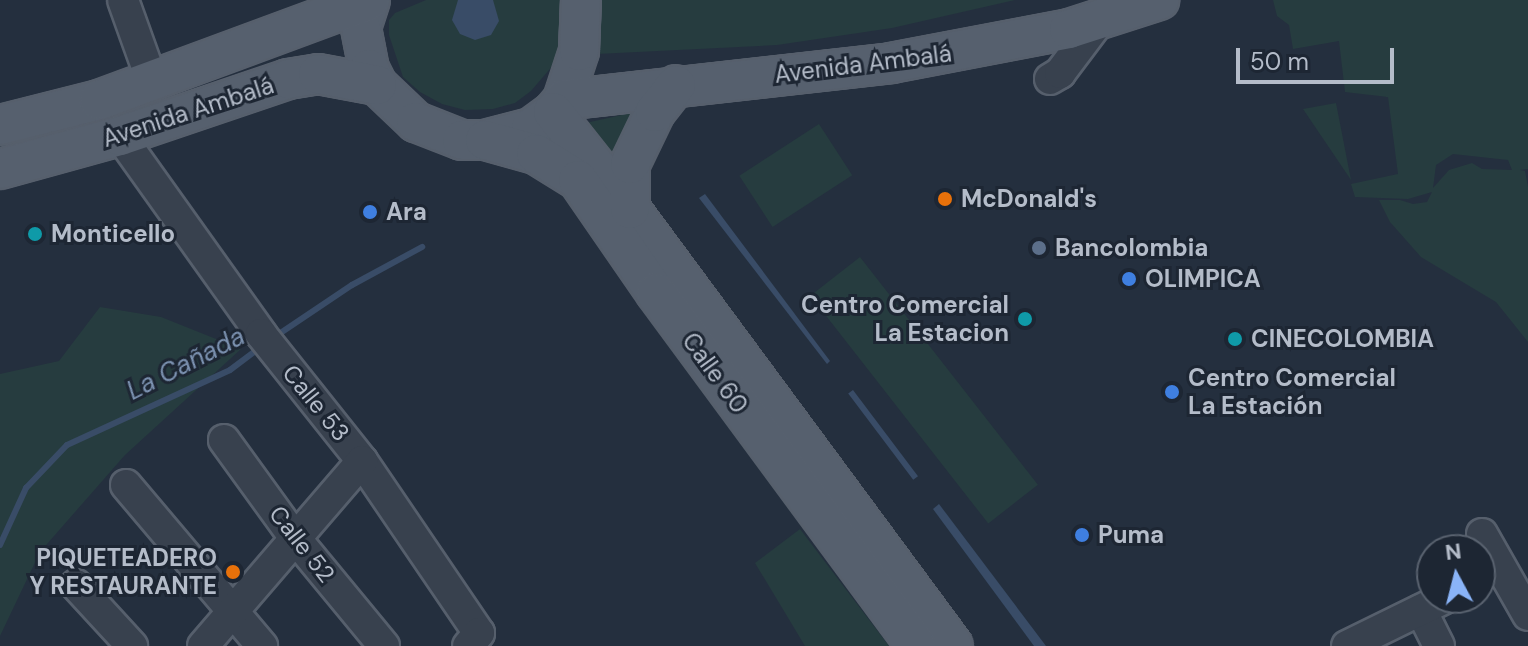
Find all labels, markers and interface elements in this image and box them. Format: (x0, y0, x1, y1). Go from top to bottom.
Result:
scale bar (1240, 32, 1398, 82)
street label: Avenida Ambalá (773, 39, 953, 89)
text: 50 m (1250, 46, 1309, 77)
street label: Avenida Ambalá (99, 71, 277, 153)
place label: McDonald's (961, 185, 1097, 213)
marker: McDonald's (936, 190, 954, 208)
place label: Ara (386, 198, 427, 226)
marker: Ara (361, 203, 379, 221)
place label: Monticello (51, 220, 175, 248)
marker: Monticello (26, 225, 44, 243)
place label: Bancolombia (1055, 234, 1208, 262)
marker: Bancolombia (1030, 239, 1048, 257)
place label: OLIMPICA (1145, 265, 1261, 293)
marker: OLIMPICA (1120, 270, 1138, 288)
place label: Centro Comercial La Estacion (801, 291, 1009, 347)
marker: Centro Comercial La Estacion (1016, 310, 1034, 328)
water label: La Cañada (122, 321, 250, 407)
place label: CINECOLOMBIA (1251, 325, 1434, 353)
street label: Calle 60 (676, 327, 754, 419)
marker: CINECOLOMBIA (1226, 330, 1244, 348)
street label: Calle 53 (277, 359, 355, 447)
place label: Centro Comercial La Estación (1188, 364, 1396, 420)
marker: Centro Comercial La Estación (1163, 383, 1181, 401)
street label: Calle 52 (263, 500, 341, 588)
place label: Puma (1098, 521, 1164, 549)
marker: Puma (1073, 526, 1091, 544)
north arrow (1416, 534, 1496, 614)
text: N (1444, 536, 1463, 567)
place label: PIQUETEADERO Y RESTAURANTE (29, 544, 217, 600)
marker: PIQUETEADERO Y RESTAURANTE (224, 563, 242, 581)

